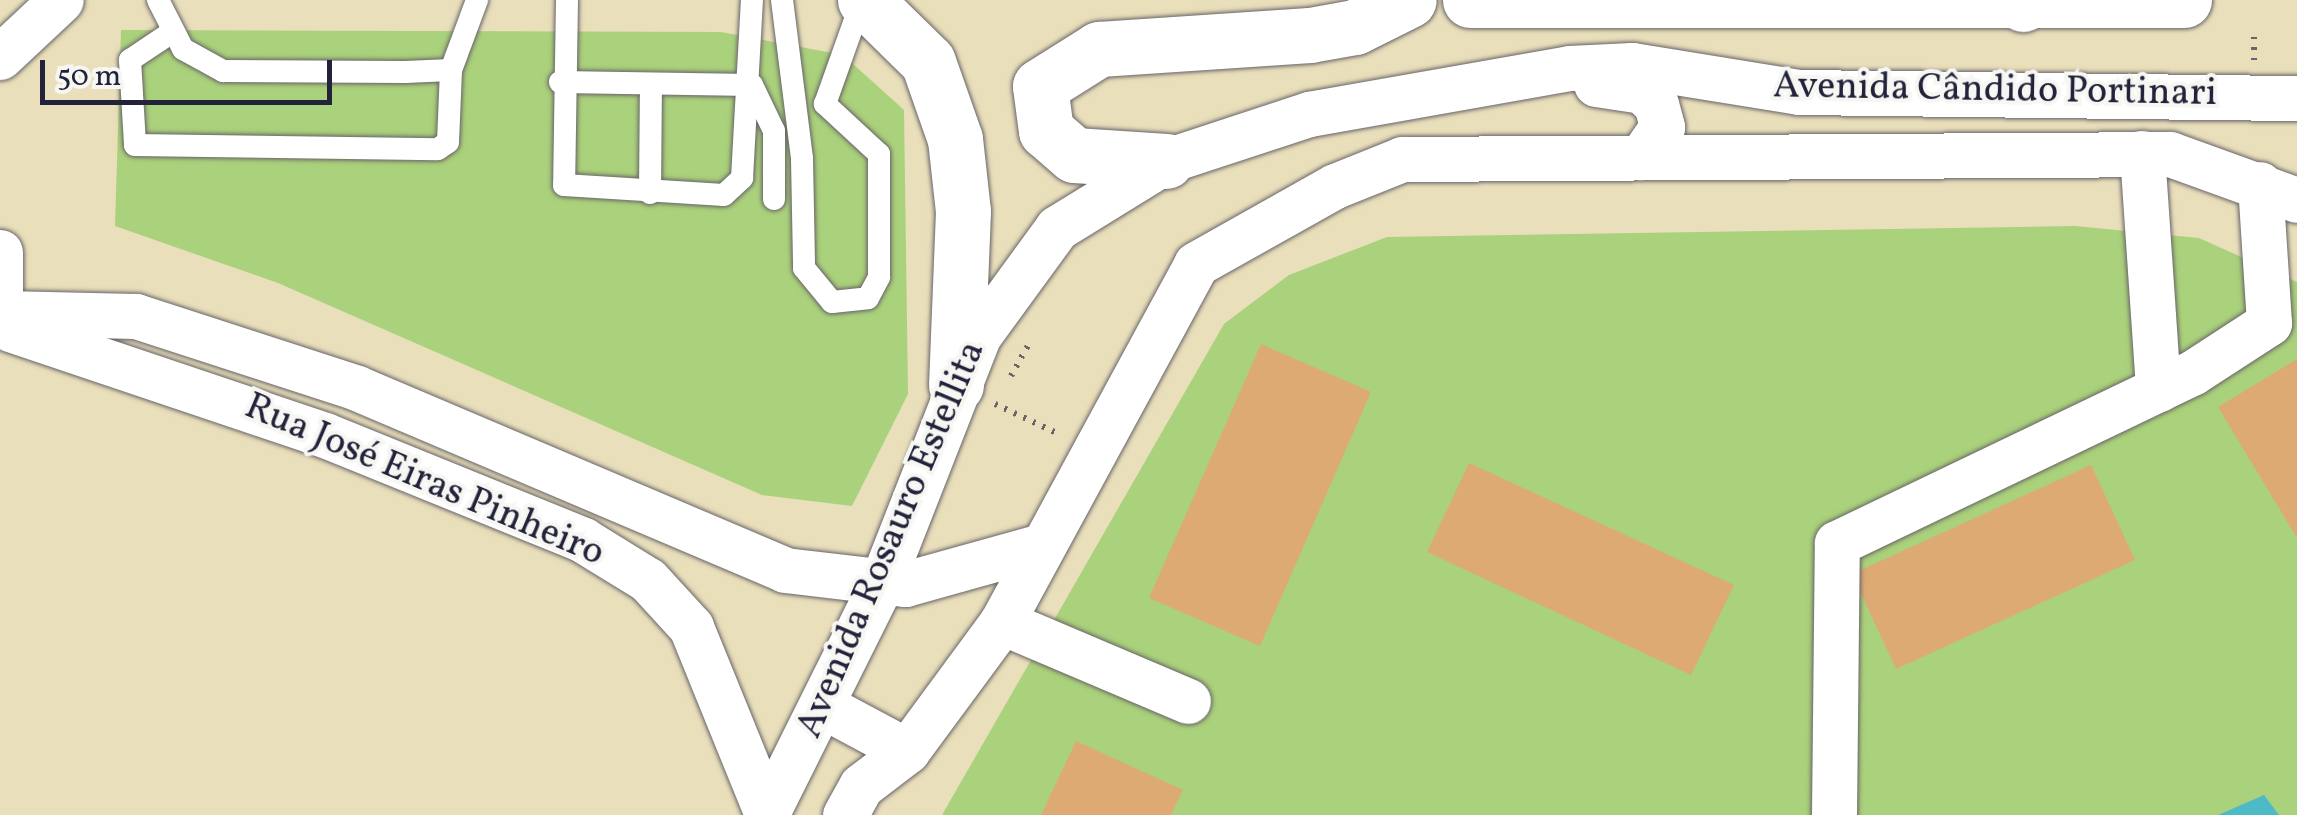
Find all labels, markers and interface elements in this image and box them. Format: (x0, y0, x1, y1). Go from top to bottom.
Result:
scale bar (45, 40, 338, 102)
text: 50 m (57, 56, 121, 98)
street label: Avenida Cândido Portinari (1773, 64, 2217, 118)
street label: Avenida Rosauro Estellita (788, 335, 996, 745)
street label: Rua José Eiras Pinheiro (237, 385, 611, 577)

